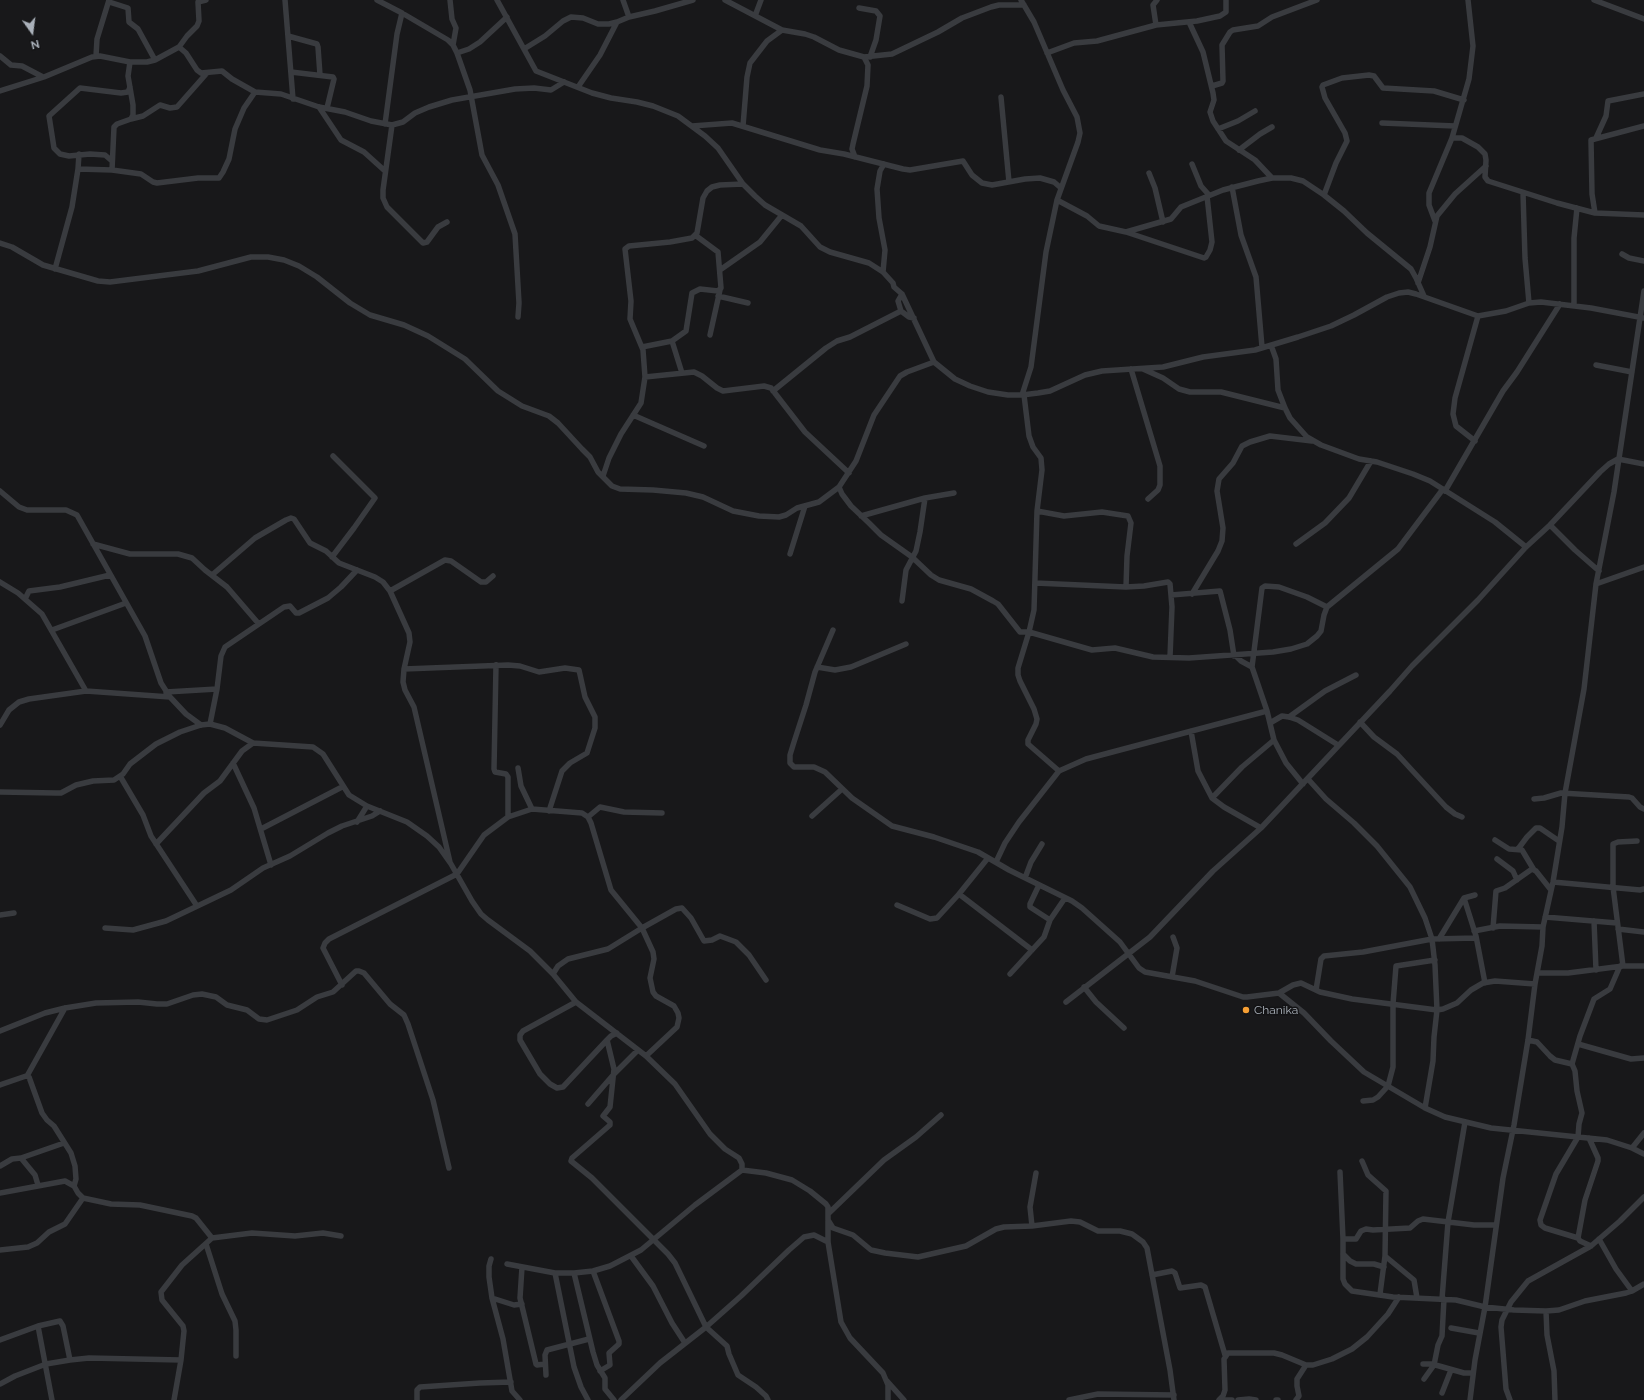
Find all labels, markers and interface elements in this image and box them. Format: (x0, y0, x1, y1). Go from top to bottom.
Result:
north arrow (12, 12, 52, 52)
text: N (29, 37, 41, 51)
place label: Chanika (1254, 1003, 1298, 1017)
marker: Chanika (1241, 1005, 1251, 1015)

